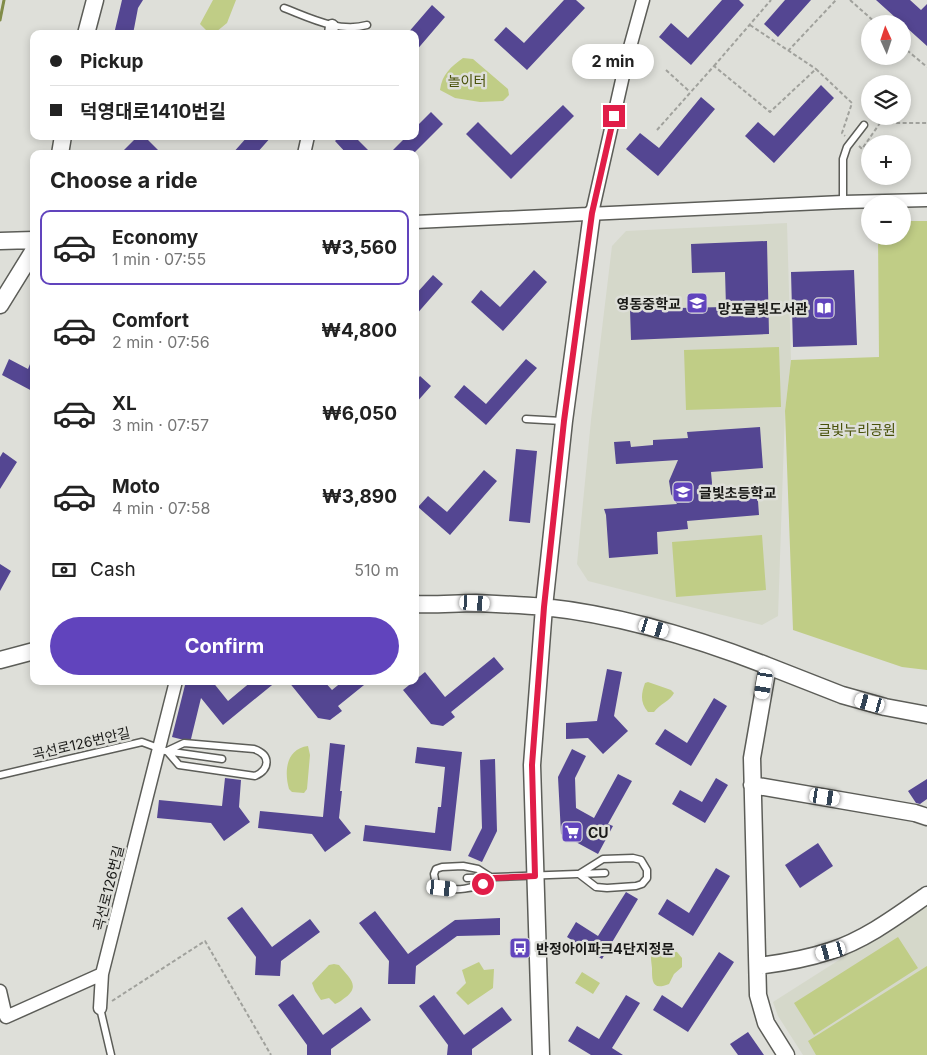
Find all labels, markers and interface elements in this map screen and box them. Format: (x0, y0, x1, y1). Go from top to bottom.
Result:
north arrow (861, 15, 911, 65)
map controls (861, 15, 911, 245)
callout: 2 min (573, 44, 655, 78)
text: Pickup (80, 50, 143, 73)
text: 2 min (592, 51, 634, 71)
park label: 놀이터 (448, 72, 486, 89)
button: layers (861, 75, 911, 125)
text: 덕영대로1410번길 (80, 100, 226, 123)
route end (603, 105, 625, 127)
button: + (861, 135, 911, 185)
text: Choose a ride (50, 167, 198, 193)
button: − (861, 195, 911, 245)
icon: car (52, 225, 97, 270)
text: Economy (112, 226, 198, 249)
text: ₩3,560 (322, 236, 397, 259)
text: 1 min · 07:55 (112, 249, 206, 269)
school or university icon: 영동중학교 (685, 291, 709, 315)
place label: 영동중학교 (617, 295, 681, 312)
library icon: 망포글빛도서관 (812, 296, 836, 320)
place label: 망포글빛도서관 (718, 300, 808, 317)
icon: car (52, 308, 97, 353)
text: Comfort (112, 309, 189, 332)
text: ₩4,800 (321, 319, 397, 342)
text: 2 min · 07:56 (112, 332, 210, 352)
icon: car (52, 391, 97, 436)
text: XL (112, 392, 137, 415)
text: ₩6,050 (322, 402, 397, 425)
text: 3 min · 07:57 (112, 415, 209, 435)
park label: 글빛누리공원 (818, 421, 896, 438)
icon: car (52, 474, 97, 519)
text: Moto (112, 475, 160, 498)
school or university icon: 글빛초등학교 (671, 480, 695, 504)
place label: 글빛초등학교 (699, 484, 776, 501)
text: ₩3,890 (322, 485, 397, 508)
text: 4 min · 07:58 (112, 498, 210, 518)
icon: cash (50, 556, 78, 584)
text: Cash (90, 558, 136, 581)
text: 510 m (354, 560, 399, 580)
car (459, 595, 490, 611)
car (637, 616, 670, 640)
button: Confirm (50, 617, 399, 675)
car (754, 668, 773, 700)
car (853, 692, 886, 714)
street label: 곡선로126번안길 (30, 723, 132, 763)
car (809, 787, 840, 807)
supermarket icon: CU (560, 820, 584, 844)
place label: CU (588, 824, 609, 841)
street label: 곡선로126번길 (89, 844, 127, 932)
route start (472, 873, 494, 895)
car (426, 879, 457, 897)
bus stop icon: 반정아이파크4단지정문 (508, 936, 532, 960)
place label: 반정아이파크4단지정문 (536, 940, 674, 957)
car (814, 940, 847, 962)

